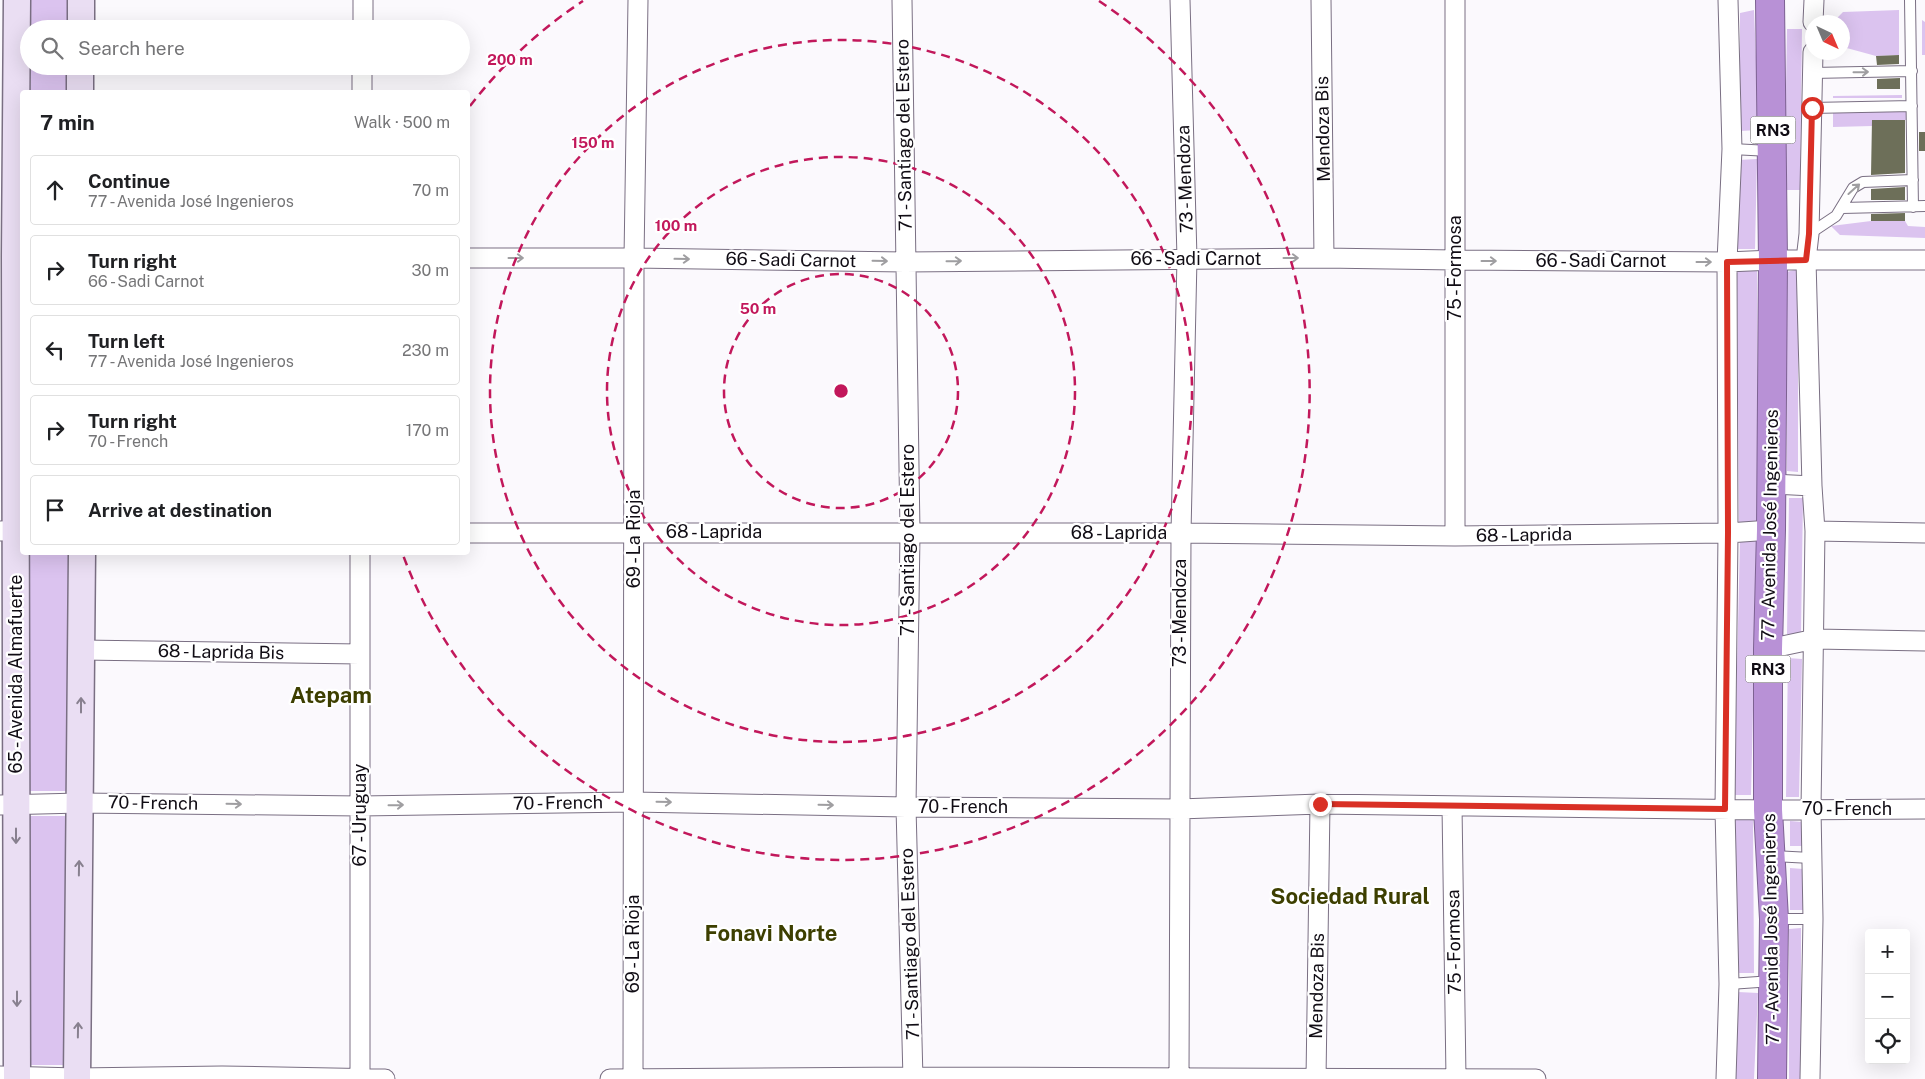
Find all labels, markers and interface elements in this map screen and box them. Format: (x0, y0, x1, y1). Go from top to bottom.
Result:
north arrow (1805, 15, 1850, 60)
search box (20, 20, 470, 75)
icon: search (38, 34, 66, 62)
text: Search here (78, 37, 185, 59)
street label: 71 - Santiago del Estero (891, 39, 916, 231)
text: 200 m (487, 51, 533, 68)
one-way arrow (1853, 67, 1869, 76)
street label: Mendoza Bis (1311, 76, 1334, 182)
route start (1801, 97, 1824, 120)
text: 7 min (40, 110, 95, 135)
text: Walk · 500 m (354, 113, 450, 132)
road number: RN3 (1750, 116, 1796, 144)
street label: 73 - Mendoza (1172, 125, 1197, 233)
text: 150 m (571, 134, 615, 151)
text: Continue (88, 170, 170, 192)
icon: ahead (41, 176, 69, 204)
text: 70 m (412, 181, 449, 200)
one-way arrow (1848, 183, 1861, 195)
text: 77 - Avenida José Ingenieros (88, 192, 294, 211)
street label: 75 - Formosa (1444, 215, 1465, 321)
text: 100 m (655, 217, 697, 234)
street label: 66 - Sadi Carnot (725, 248, 857, 271)
street label: 66 - Sadi Carnot (1131, 248, 1261, 269)
text: Turn right (88, 250, 177, 272)
street label: 66 - Sadi Carnot (1536, 250, 1666, 271)
one-way arrow (508, 253, 524, 263)
one-way arrow (1282, 253, 1299, 263)
one-way arrow (674, 254, 690, 263)
icon: right (41, 256, 69, 284)
one-way arrow (872, 256, 888, 266)
one-way arrow (945, 256, 961, 266)
one-way arrow (1480, 256, 1496, 265)
one-way arrow (1695, 257, 1711, 266)
text: 30 m (412, 261, 449, 280)
text: 66 - Sadi Carnot (88, 272, 204, 291)
text: 50 m (740, 300, 776, 317)
text: Turn left (88, 330, 165, 352)
icon: left (41, 336, 69, 364)
text: 230 m (402, 341, 449, 360)
text: 77 - Avenida José Ingenieros (88, 352, 294, 371)
centre of rings (832, 382, 850, 400)
street label: 77 - Avenida José Ingenieros (1757, 409, 1782, 641)
text: Turn right (88, 410, 177, 432)
icon: right (41, 416, 69, 444)
text: 170 m (406, 421, 449, 440)
text: 70 - French (88, 432, 168, 451)
street label: 71 - Santiago del Estero (897, 444, 918, 636)
street label: 69 - La Rioja (623, 490, 644, 588)
icon: arrive (41, 496, 69, 524)
text: Arrive at destination (88, 499, 272, 521)
street label: 68 - Laprida (666, 521, 762, 542)
street label: 68 - Laprida (1071, 522, 1167, 543)
street label: 68 - Laprida (1476, 523, 1572, 546)
street label: 73 - Mendoza (1169, 559, 1190, 667)
street label: 65 - Avenida Almafuerte (5, 575, 26, 773)
street label: 68 - Laprida Bis (158, 640, 284, 663)
road number: RN3 (1746, 656, 1790, 682)
district label: Atepam (290, 682, 372, 708)
one-way arrow (76, 698, 86, 714)
street label: 67 - Uruguay (349, 763, 370, 867)
street label: 70 - French (108, 791, 198, 814)
street label: 70 - French (513, 791, 603, 814)
route end (1309, 793, 1332, 816)
street label: 70 - French (918, 796, 1008, 817)
one-way arrow (656, 798, 672, 807)
street label: 70 - French (1802, 798, 1892, 819)
one-way arrow (226, 799, 242, 809)
one-way arrow (388, 800, 404, 810)
one-way arrow (818, 800, 834, 810)
street label: 77 - Avenida José Ingenieros (1758, 813, 1783, 1045)
one-way arrow (11, 828, 21, 844)
street label: 71 - Santiago del Estero (896, 848, 923, 1040)
one-way arrow (74, 860, 84, 876)
district label: Sociedad Rural (1270, 883, 1430, 909)
street label: 75 - Formosa (1442, 889, 1465, 995)
street label: 69 - La Rioja (622, 895, 643, 993)
district label: Fonavi Norte (704, 920, 838, 946)
map controls (1865, 929, 1910, 1064)
button: + (1865, 929, 1910, 974)
street label: Mendoza Bis (1305, 933, 1328, 1039)
button: − (1865, 974, 1910, 1019)
one-way arrow (12, 990, 22, 1006)
button: locate (1865, 1019, 1910, 1064)
one-way arrow (73, 1023, 83, 1039)

